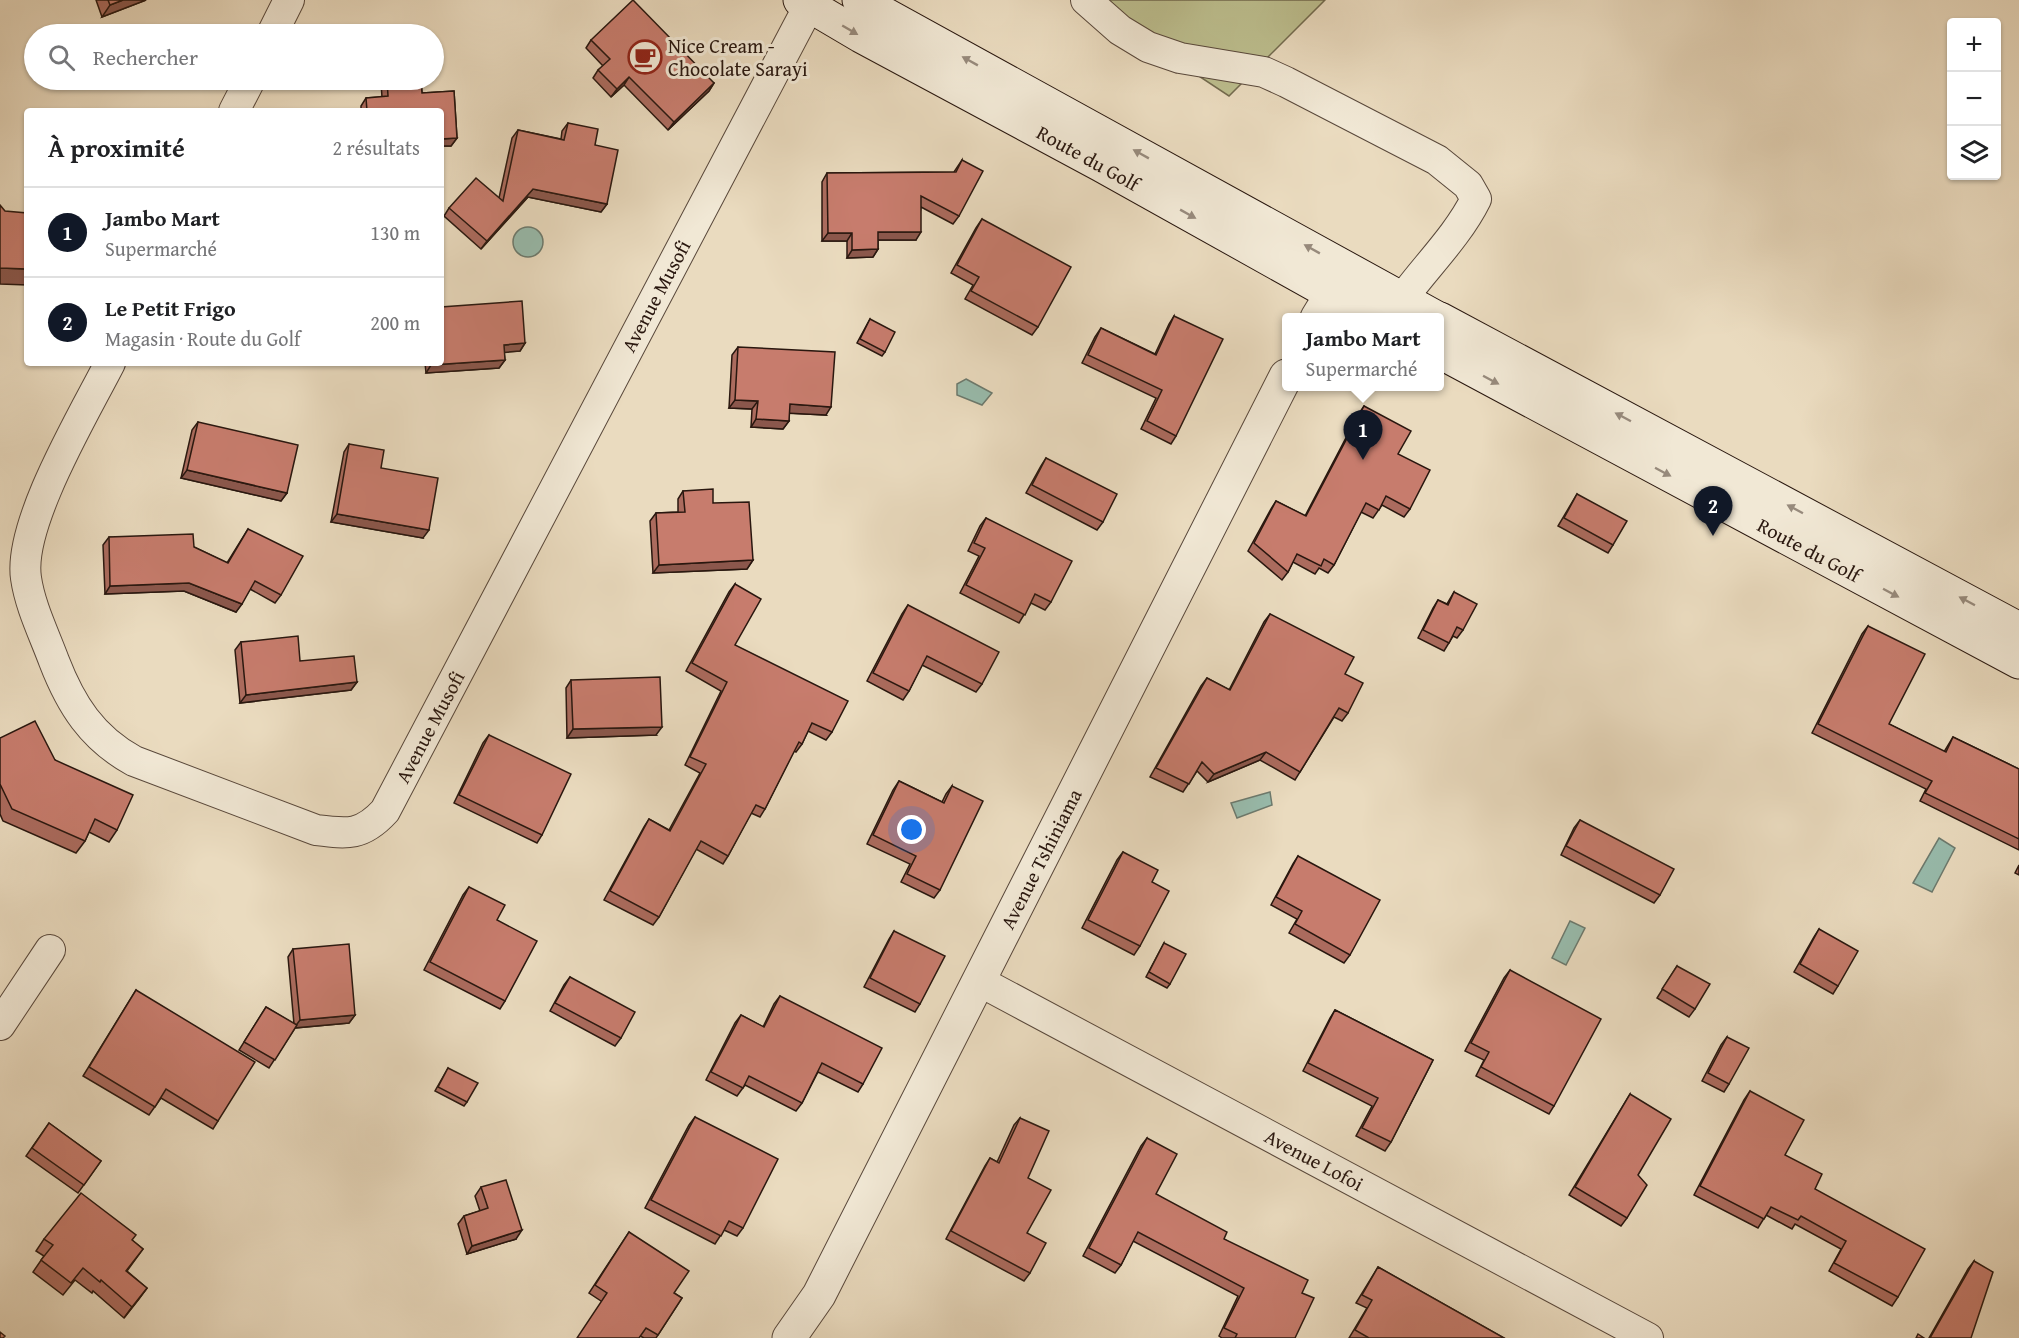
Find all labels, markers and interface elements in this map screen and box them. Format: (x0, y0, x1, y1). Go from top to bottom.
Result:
map controls (1947, 18, 2001, 180)
button: + (1947, 18, 2001, 72)
search box (24, 24, 444, 90)
one-way arrow (842, 25, 859, 35)
place label: Nice Cream - Chocolate Sarayi (668, 31, 808, 83)
cafe icon: Nice Cream - Chocolate Sarayi (627, 39, 663, 75)
icon: search (45, 41, 78, 74)
text: Rechercher (93, 41, 198, 73)
one-way arrow (961, 56, 978, 66)
button: − (1947, 72, 2001, 126)
street label: Route du Golf (1032, 117, 1147, 199)
button: layers (1947, 126, 2001, 180)
text: À proximité (48, 128, 185, 167)
text: 2 résultats (332, 133, 420, 162)
one-way arrow (1132, 149, 1149, 159)
text: Jambo Mart (105, 202, 220, 234)
one-way arrow (1180, 208, 1196, 219)
text: 1 (62, 218, 73, 247)
text: 130 m (370, 218, 420, 247)
text: Supermarché (105, 234, 217, 263)
street label: Avenue Musofi (614, 235, 697, 357)
one-way arrow (1303, 244, 1320, 254)
text: Le Petit Frigo (105, 292, 236, 324)
text: 2 (62, 308, 73, 337)
text: 200 m (370, 308, 420, 337)
popup (1282, 313, 1444, 391)
text: Jambo Mart (1306, 322, 1420, 354)
text: Magasin · Route du Golf (105, 324, 300, 353)
text: Supermarché (1306, 354, 1417, 383)
one-way arrow (1483, 375, 1500, 385)
pin: 1 (1344, 410, 1382, 460)
one-way arrow (1615, 412, 1632, 422)
one-way arrow (1655, 467, 1672, 477)
pin: 2 (1694, 486, 1732, 536)
one-way arrow (1787, 504, 1804, 514)
street label: Route du Golf (1752, 510, 1868, 590)
one-way arrow (1882, 588, 1899, 598)
one-way arrow (1959, 596, 1976, 606)
street label: Avenue Musofi (388, 666, 471, 788)
street label: Avenue Tshiniama (993, 783, 1089, 934)
your location (897, 815, 926, 844)
street label: Avenue Lofoi (1260, 1121, 1369, 1198)

